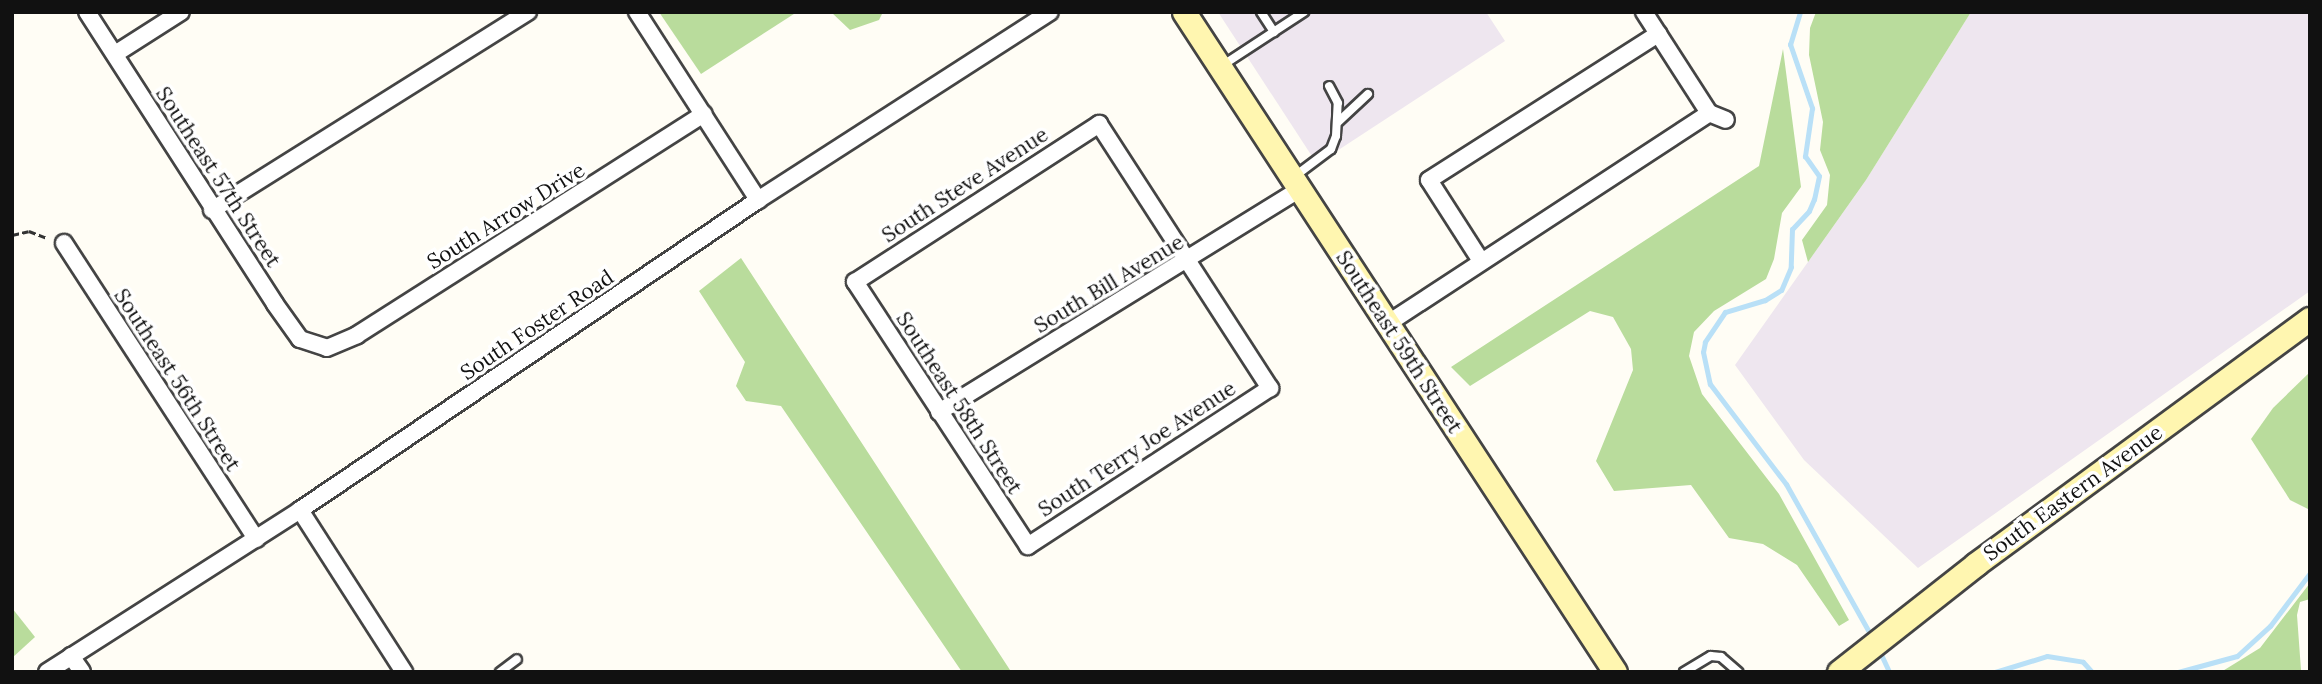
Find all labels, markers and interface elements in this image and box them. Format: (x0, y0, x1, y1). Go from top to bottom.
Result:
street label: Southeast 57th Street (150, 82, 286, 272)
street label: South Steve Avenue (877, 122, 1053, 248)
street label: South Arrow Drive (423, 157, 589, 275)
street label: South Bill Avenue (1030, 229, 1188, 339)
street label: Southeast 59th Street (1331, 246, 1467, 438)
street label: South Foster Road (456, 265, 618, 385)
street label: Southeast 56th Street (109, 284, 245, 476)
street label: Southeast 58th Street (891, 307, 1027, 499)
street label: South Terry Joe Avenue (1034, 376, 1240, 522)
street label: South Eastern Avenue (1979, 420, 2167, 566)

